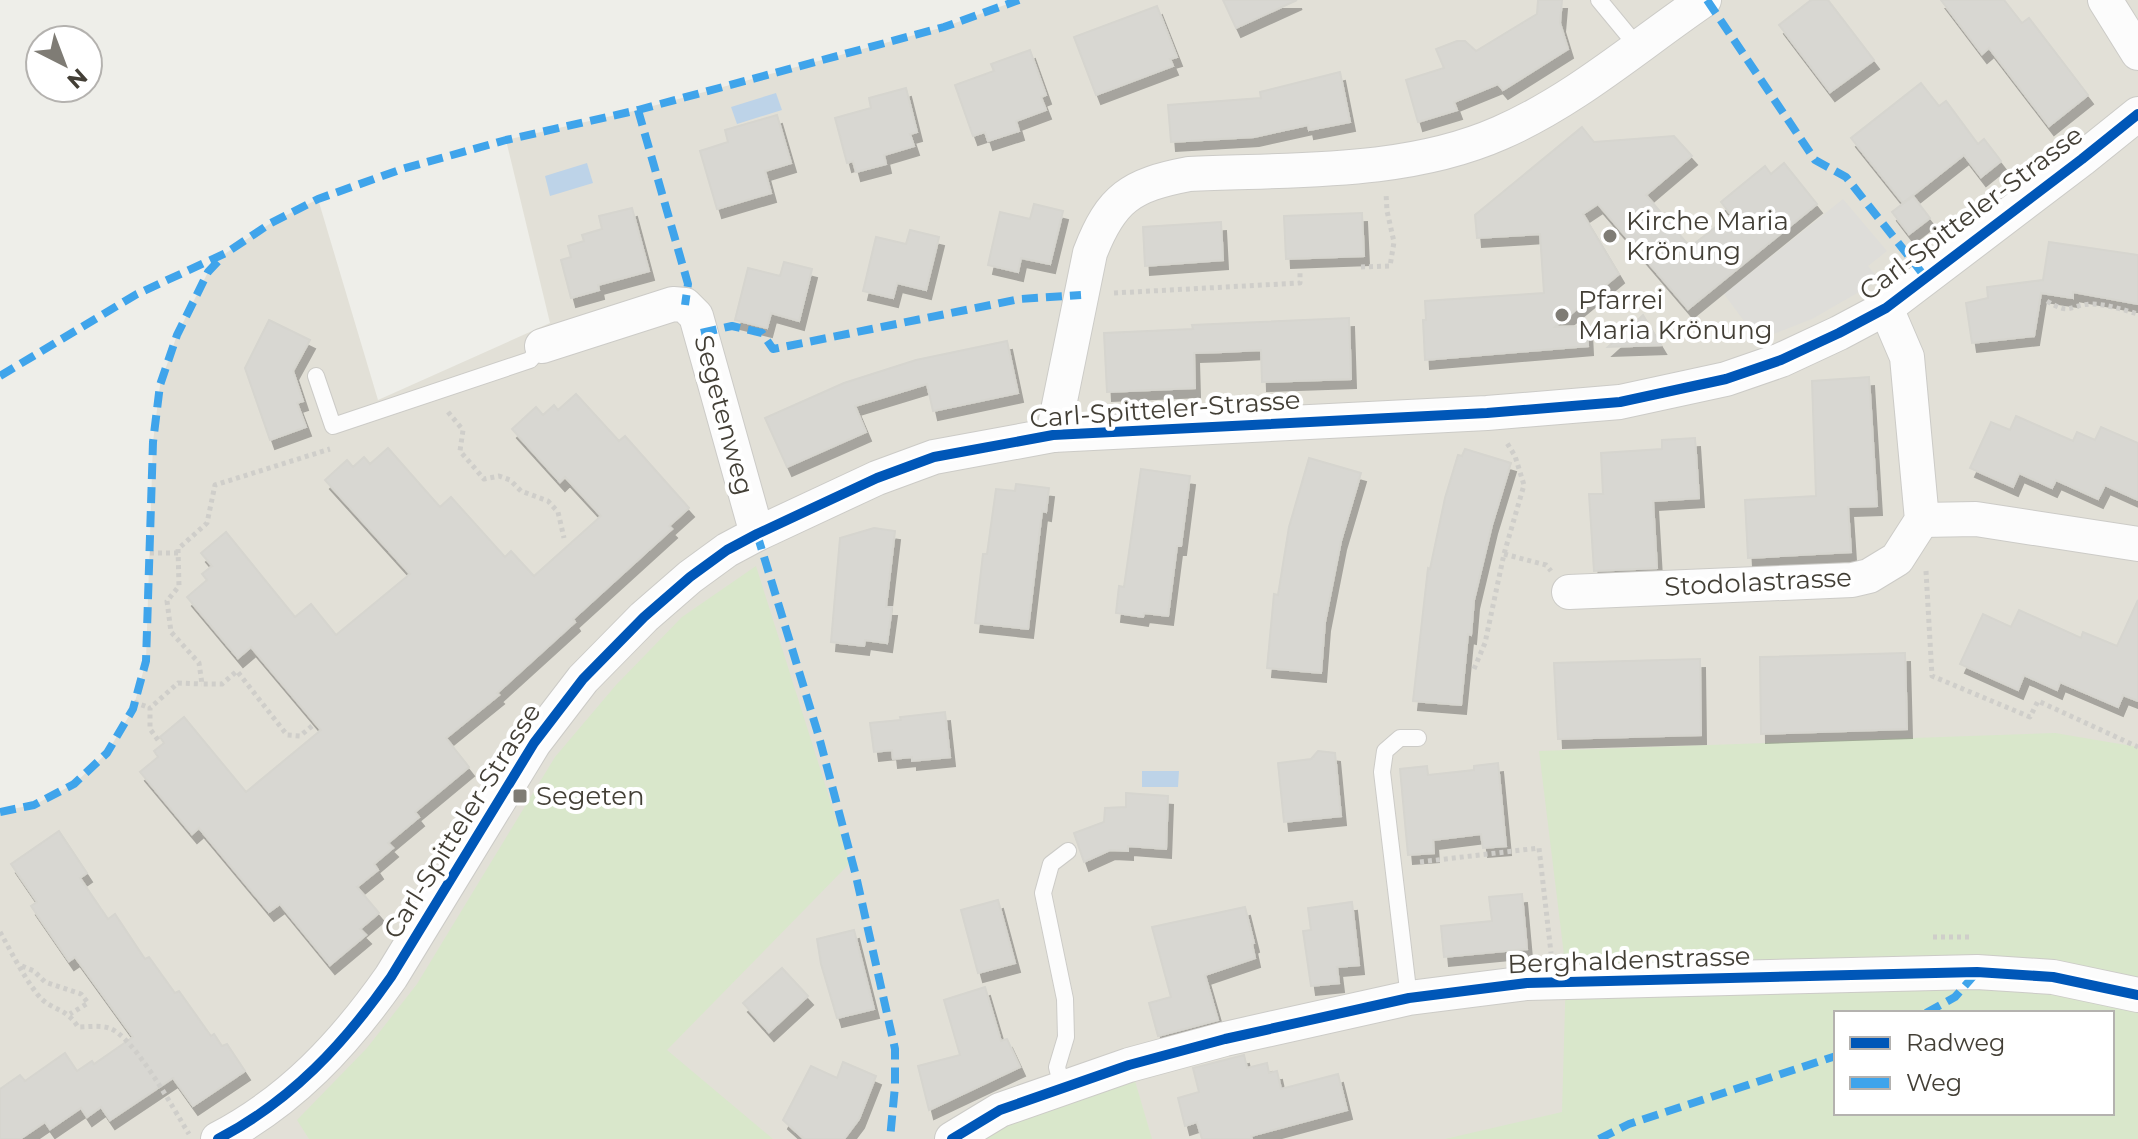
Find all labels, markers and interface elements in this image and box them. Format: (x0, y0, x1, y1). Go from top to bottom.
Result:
north arrow (24, 24, 104, 104)
text: N (61, 63, 93, 94)
street label: Carl-Spitteler-Strasse (1853, 119, 2089, 307)
place label: Kirche Maria Krönung (1626, 205, 1789, 267)
marker: Kirche Maria Krönung (1601, 227, 1619, 245)
place label: Pfarrei Maria Krönung (1578, 284, 1773, 346)
marker: Pfarrei Maria Krönung (1553, 306, 1571, 324)
street label: Segetenweg (687, 332, 761, 498)
street label: Carl-Spitteler-Strasse (1029, 384, 1301, 434)
street label: Stodolastrasse (1663, 561, 1853, 603)
street label: Carl-Spitteler-Strasse (377, 697, 547, 945)
place label: Segeten (536, 780, 645, 812)
marker: Segeten (511, 787, 529, 805)
street label: Berghaldenstrasse (1507, 940, 1751, 980)
legend (1834, 1011, 2114, 1115)
text: Radweg (1906, 1028, 2005, 1057)
text: Weg (1906, 1068, 1962, 1097)

